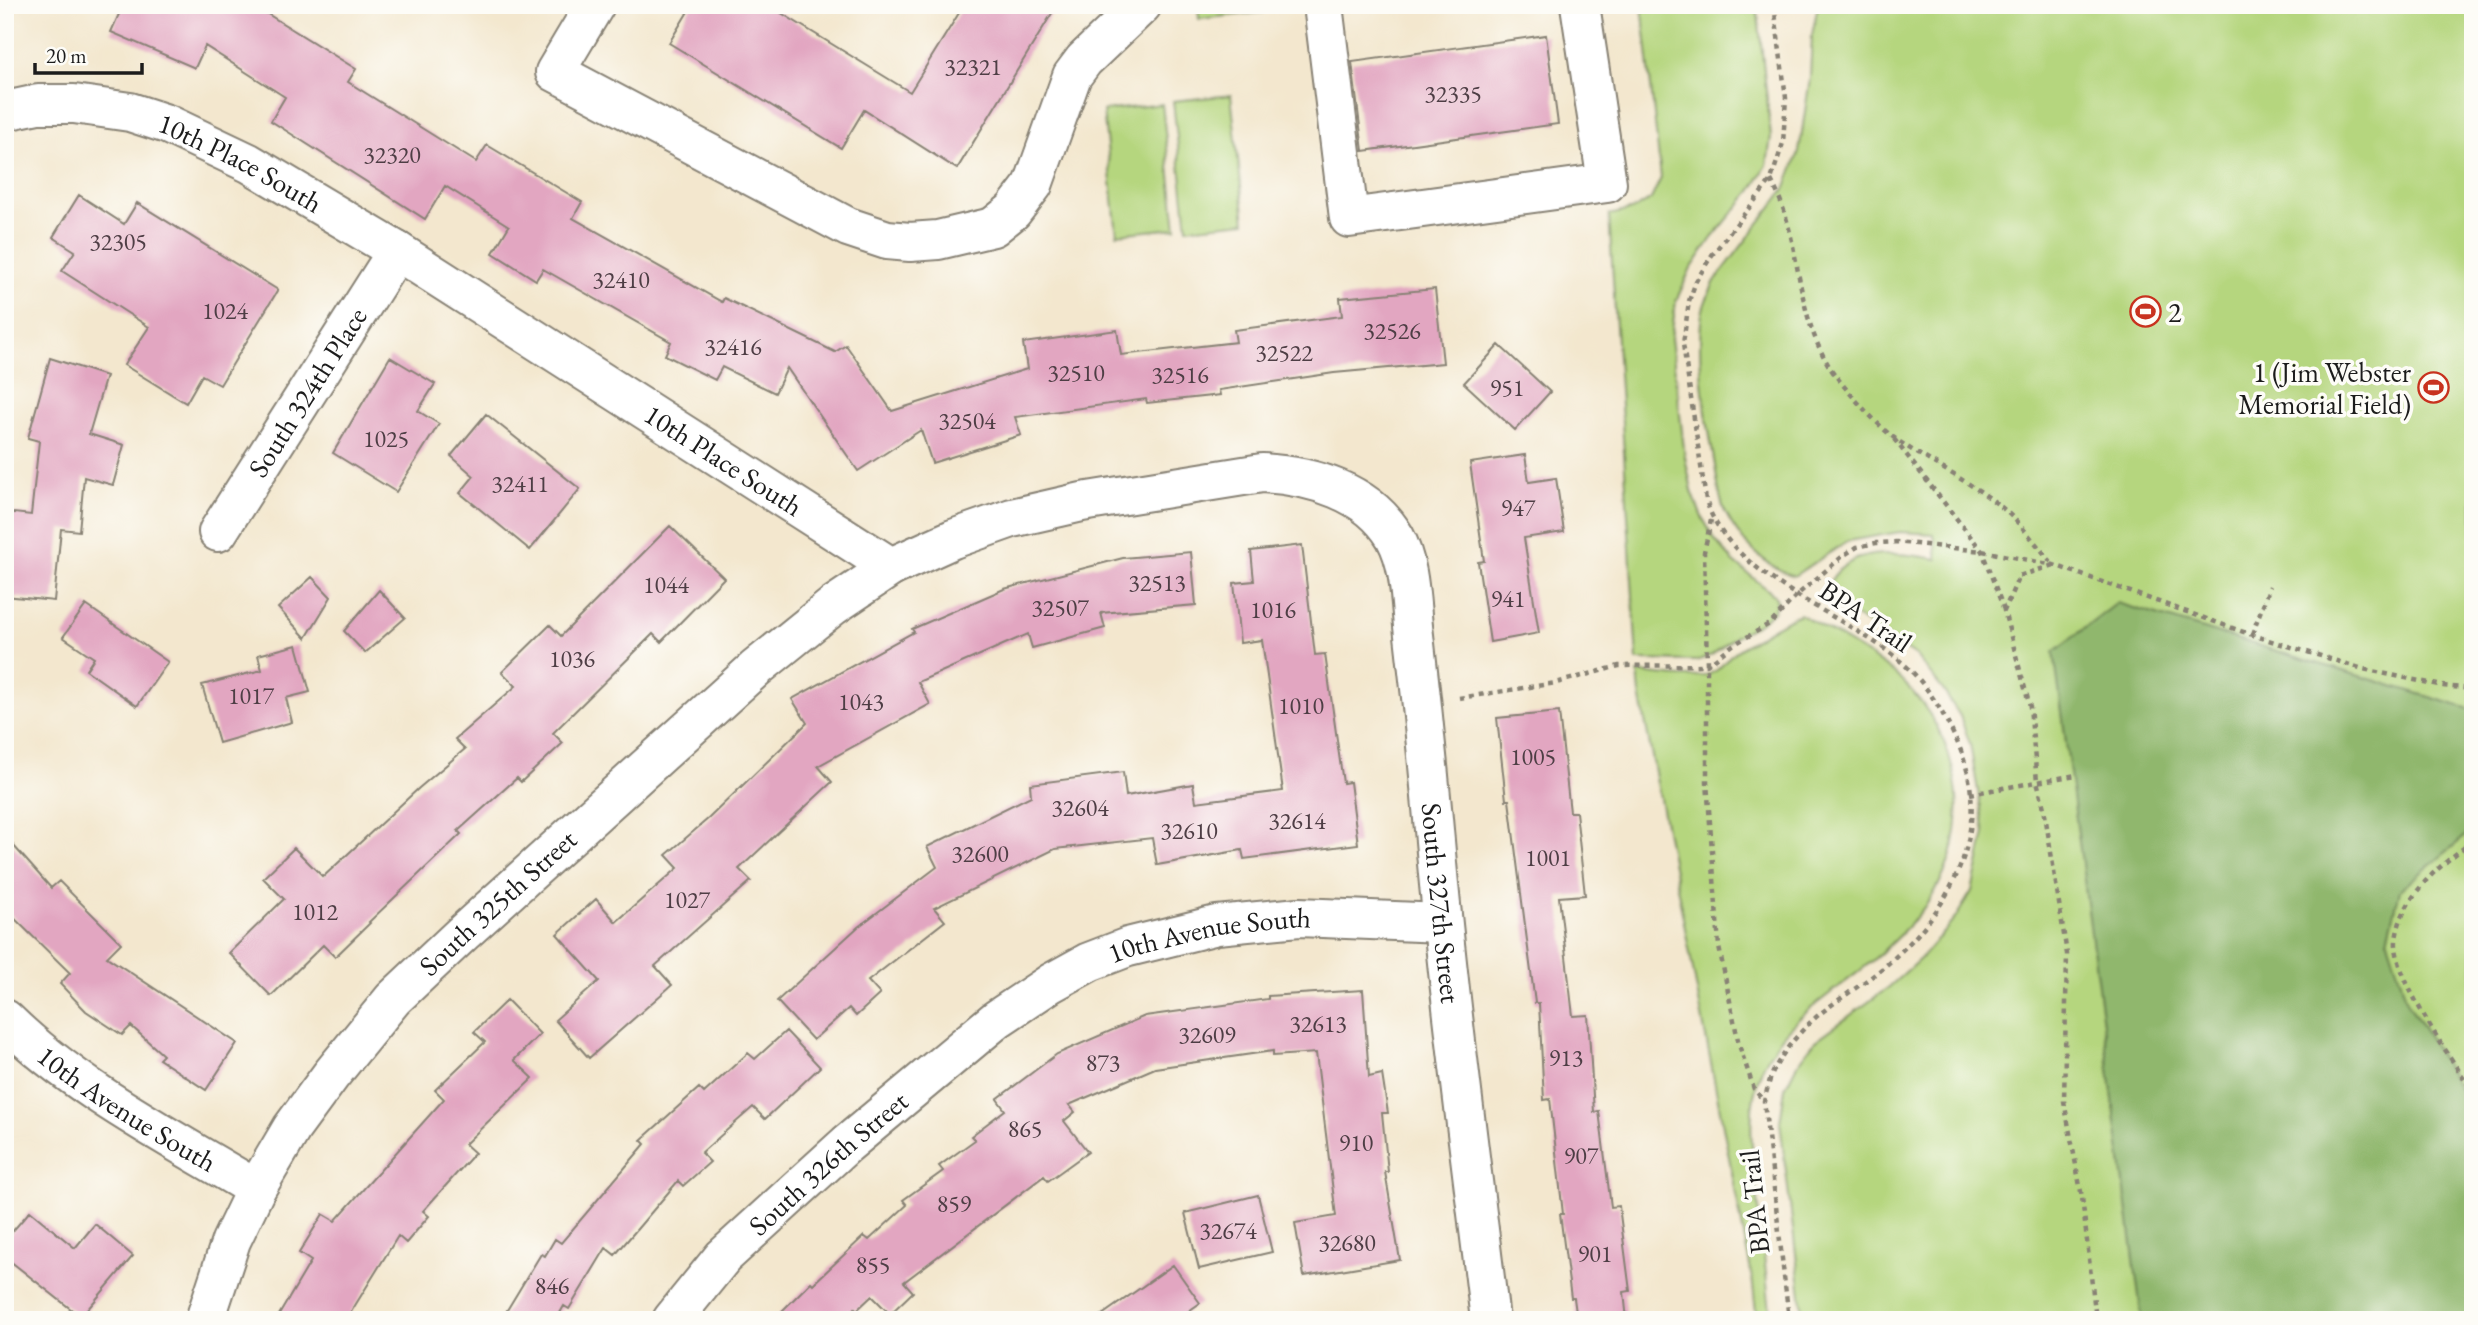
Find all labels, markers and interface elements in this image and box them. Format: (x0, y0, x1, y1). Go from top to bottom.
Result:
scale bar (35, 32, 142, 76)
text: 20 m (46, 42, 87, 69)
house number: 32321 (944, 51, 1002, 82)
house number: 32335 (1424, 78, 1482, 109)
street label: 10th Place South (154, 104, 329, 221)
house number: 32320 (363, 139, 421, 170)
house number: 32305 (89, 226, 147, 257)
house number: 32410 (592, 264, 650, 295)
place label: 2 (2168, 294, 2182, 330)
house number: 1024 (202, 295, 249, 326)
sports icon: 2 (2128, 295, 2162, 329)
street label: South 324th Place (240, 300, 375, 484)
house number: 32526 (1363, 315, 1421, 346)
house number: 32416 (704, 331, 762, 362)
house number: 32522 (1255, 337, 1313, 368)
place label: 1 (Jim Webster Memorial Field) (2238, 354, 2412, 422)
house number: 32510 (1047, 357, 1105, 388)
house number: 32516 (1151, 359, 1209, 390)
sports icon: 1 (Jim Webster Memorial Field) (2417, 371, 2451, 405)
house number: 951 (1490, 372, 1524, 403)
street label: 10th Place South (638, 396, 810, 524)
house number: 32504 (938, 405, 996, 436)
house number: 1025 (363, 423, 409, 454)
house number: 32411 (491, 468, 549, 499)
house number: 947 (1501, 492, 1536, 523)
house number: 32513 (1128, 567, 1186, 598)
house number: 1044 (643, 569, 690, 600)
street label: BPA Trail (1813, 572, 1920, 660)
house number: 941 (1491, 583, 1525, 614)
house number: 32507 (1031, 592, 1089, 623)
house number: 1016 (1250, 594, 1296, 625)
house number: 1036 (549, 643, 595, 674)
house number: 1017 (228, 680, 275, 711)
house number: 1043 (838, 686, 884, 717)
house number: 1010 (1278, 690, 1324, 721)
house number: 1005 (1510, 741, 1556, 772)
house number: 32604 (1051, 792, 1109, 823)
street label: South 327th Street (1414, 801, 1469, 1005)
house number: 32614 (1268, 805, 1326, 836)
house number: 32610 (1160, 815, 1218, 846)
street label: South 325th Street (411, 821, 584, 983)
house number: 32600 (951, 838, 1009, 869)
house number: 1001 (1525, 842, 1571, 873)
house number: 1027 (664, 884, 711, 915)
house number: 1012 (292, 896, 339, 927)
street label: 10th Avenue South (1102, 899, 1312, 971)
house number: 32613 (1289, 1008, 1347, 1039)
house number: 32609 (1178, 1019, 1236, 1050)
street label: 10th Avenue South (30, 1037, 223, 1180)
house number: 913 (1549, 1042, 1583, 1073)
house number: 873 (1086, 1047, 1120, 1078)
street label: South 326th Street (741, 1083, 915, 1243)
house number: 865 (1008, 1113, 1042, 1144)
house number: 910 (1339, 1127, 1373, 1158)
house number: 907 (1564, 1140, 1599, 1171)
street label: BPA Trail (1731, 1148, 1777, 1256)
house number: 859 (937, 1188, 972, 1219)
house number: 32674 (1199, 1215, 1257, 1246)
house number: 32680 (1318, 1227, 1376, 1258)
house number: 901 (1578, 1238, 1612, 1269)
house number: 855 (856, 1249, 890, 1280)
house number: 846 (535, 1270, 569, 1301)

